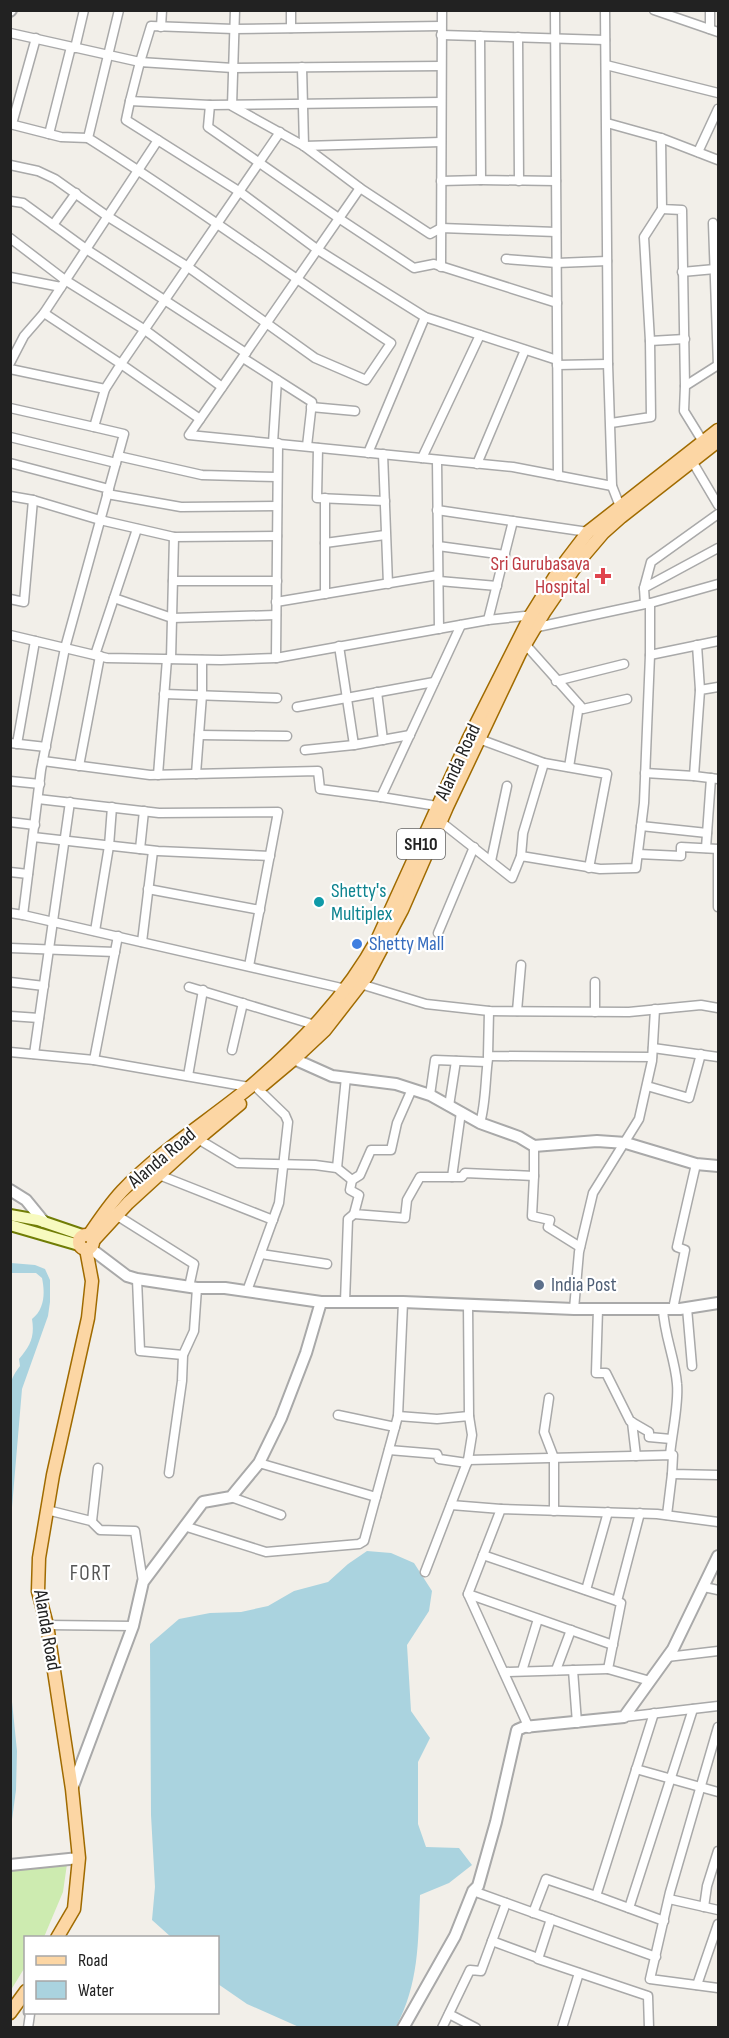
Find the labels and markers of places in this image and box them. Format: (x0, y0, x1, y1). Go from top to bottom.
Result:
place label: Sri Gurubasava Hospital (491, 552, 590, 599)
marker: Sri Gurubasava Hospital (594, 567, 612, 585)
place label: Shetty's Multiplex (331, 879, 393, 926)
marker: Shetty's Multiplex (312, 895, 326, 909)
place label: Shetty Mall (369, 932, 444, 956)
marker: Shetty Mall (350, 937, 364, 951)
place label: India Post (551, 1273, 617, 1297)
marker: India Post (532, 1278, 546, 1292)

